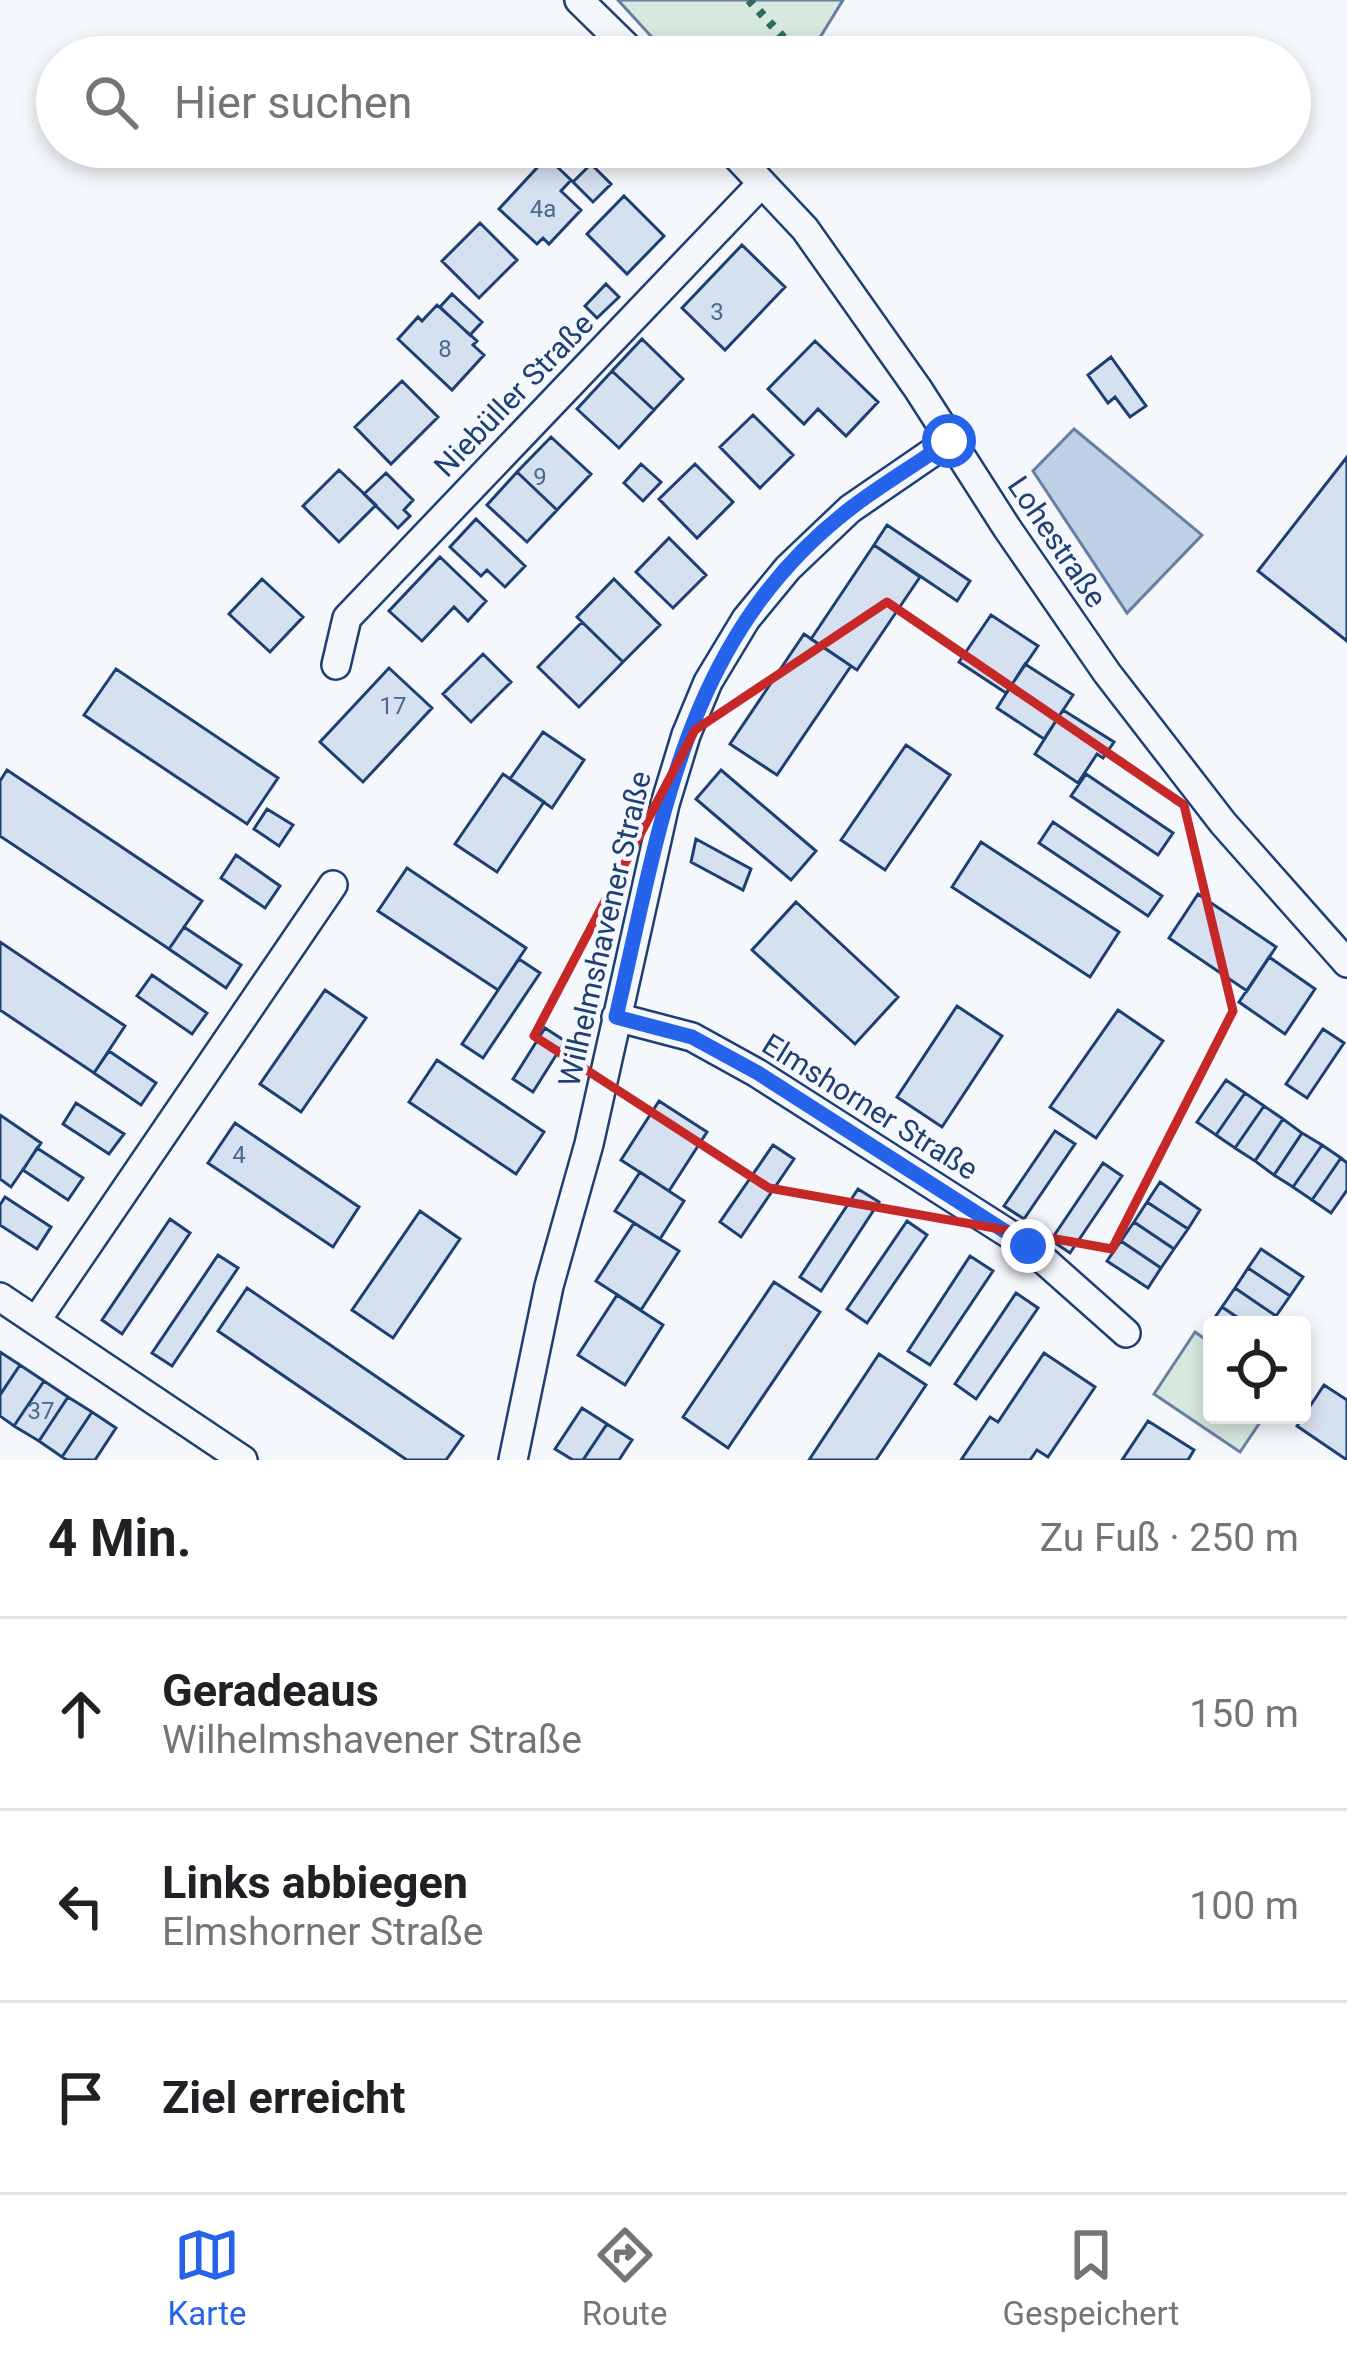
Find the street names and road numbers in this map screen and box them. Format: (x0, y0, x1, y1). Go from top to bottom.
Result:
street label: Niebüller Straße (427, 306, 600, 484)
street label: Lohestraße (1001, 469, 1114, 614)
street label: Wilhelmshavener Straße (551, 768, 658, 1090)
street label: Elmshorner Straße (756, 1026, 984, 1187)

